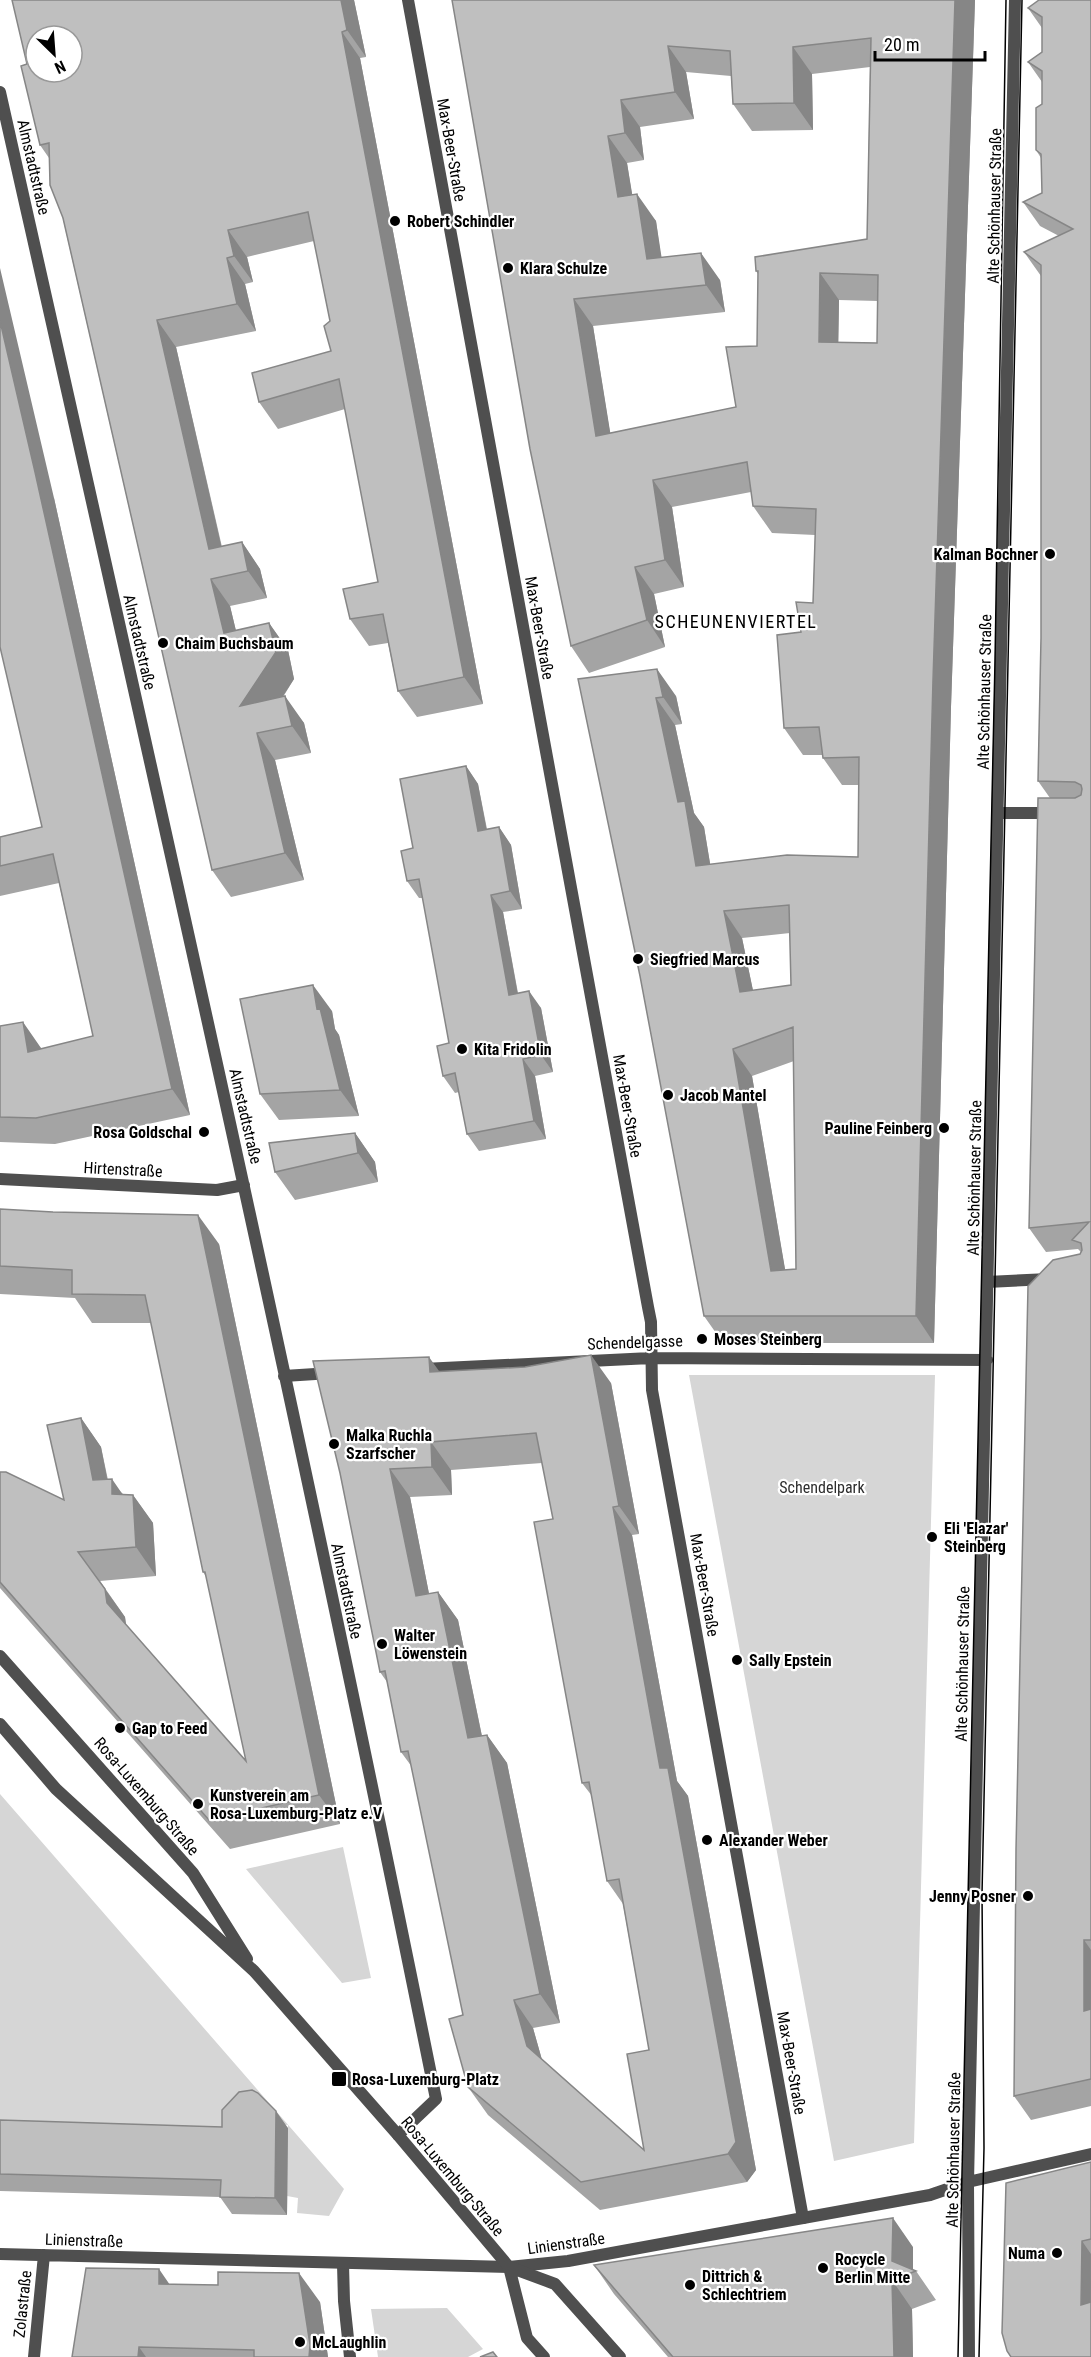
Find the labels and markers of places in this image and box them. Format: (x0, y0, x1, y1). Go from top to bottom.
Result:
place label: Robert Schindler (407, 212, 514, 231)
marker: Robert Schindler (388, 214, 402, 228)
place label: Klara Schulze (520, 259, 608, 278)
marker: Klara Schulze (501, 261, 515, 275)
place label: Kalman Bochner (934, 545, 1038, 564)
marker: Kalman Bochner (1043, 547, 1057, 561)
place label: Chaim Buchsbaum (175, 634, 294, 653)
marker: Chaim Buchsbaum (156, 636, 170, 650)
place label: Siegfried Marcus (650, 950, 760, 969)
marker: Siegfried Marcus (631, 952, 645, 966)
place label: Kita Fridolin (474, 1040, 552, 1059)
marker: Kita Fridolin (455, 1042, 469, 1056)
place label: Jacob Mantel (680, 1086, 766, 1105)
marker: Jacob Mantel (661, 1088, 675, 1102)
place label: Pauline Feinberg (825, 1119, 932, 1138)
marker: Pauline Feinberg (937, 1121, 951, 1135)
place label: Rosa Goldschal (93, 1123, 192, 1142)
marker: Rosa Goldschal (197, 1125, 211, 1139)
place label: Moses Steinberg (714, 1330, 822, 1349)
marker: Moses Steinberg (695, 1332, 709, 1346)
place label: Malka Ruchla Szarfscher (346, 1426, 433, 1463)
marker: Malka Ruchla Szarfscher (327, 1437, 341, 1451)
place label: Eli 'Elazar' Steinberg (944, 1519, 1009, 1556)
marker: Eli 'Elazar' Steinberg (925, 1530, 939, 1544)
place label: Walter Löwenstein (394, 1626, 467, 1663)
marker: Walter Löwenstein (375, 1637, 389, 1651)
place label: Sally Epstein (749, 1651, 832, 1670)
marker: Sally Epstein (730, 1653, 744, 1667)
place label: Gap to Feed (132, 1719, 208, 1738)
marker: Gap to Feed (113, 1721, 127, 1735)
place label: Kunstverein am Rosa-Luxemburg-Platz e.V (210, 1786, 383, 1823)
marker: Kunstverein am Rosa-Luxemburg-Platz e.V (191, 1797, 205, 1811)
place label: Alexander Weber (719, 1831, 828, 1850)
marker: Alexander Weber (700, 1833, 714, 1847)
place label: Jenny Posner (929, 1887, 1016, 1906)
marker: Jenny Posner (1021, 1889, 1035, 1903)
marker: Rosa-Luxemburg-Platz (330, 2070, 348, 2088)
place label: Rosa-Luxemburg-Platz (352, 2070, 499, 2089)
place label: Numa (1008, 2244, 1045, 2263)
marker: Numa (1050, 2246, 1064, 2260)
place label: Rocycle Berlin Mitte (835, 2250, 911, 2287)
marker: Rocycle Berlin Mitte (816, 2261, 830, 2275)
place label: Dittrich & Schlechtriem (702, 2267, 787, 2304)
marker: Dittrich & Schlechtriem (683, 2278, 697, 2292)
place label: McLaughlin (312, 2333, 387, 2352)
marker: McLaughlin (293, 2335, 307, 2349)

